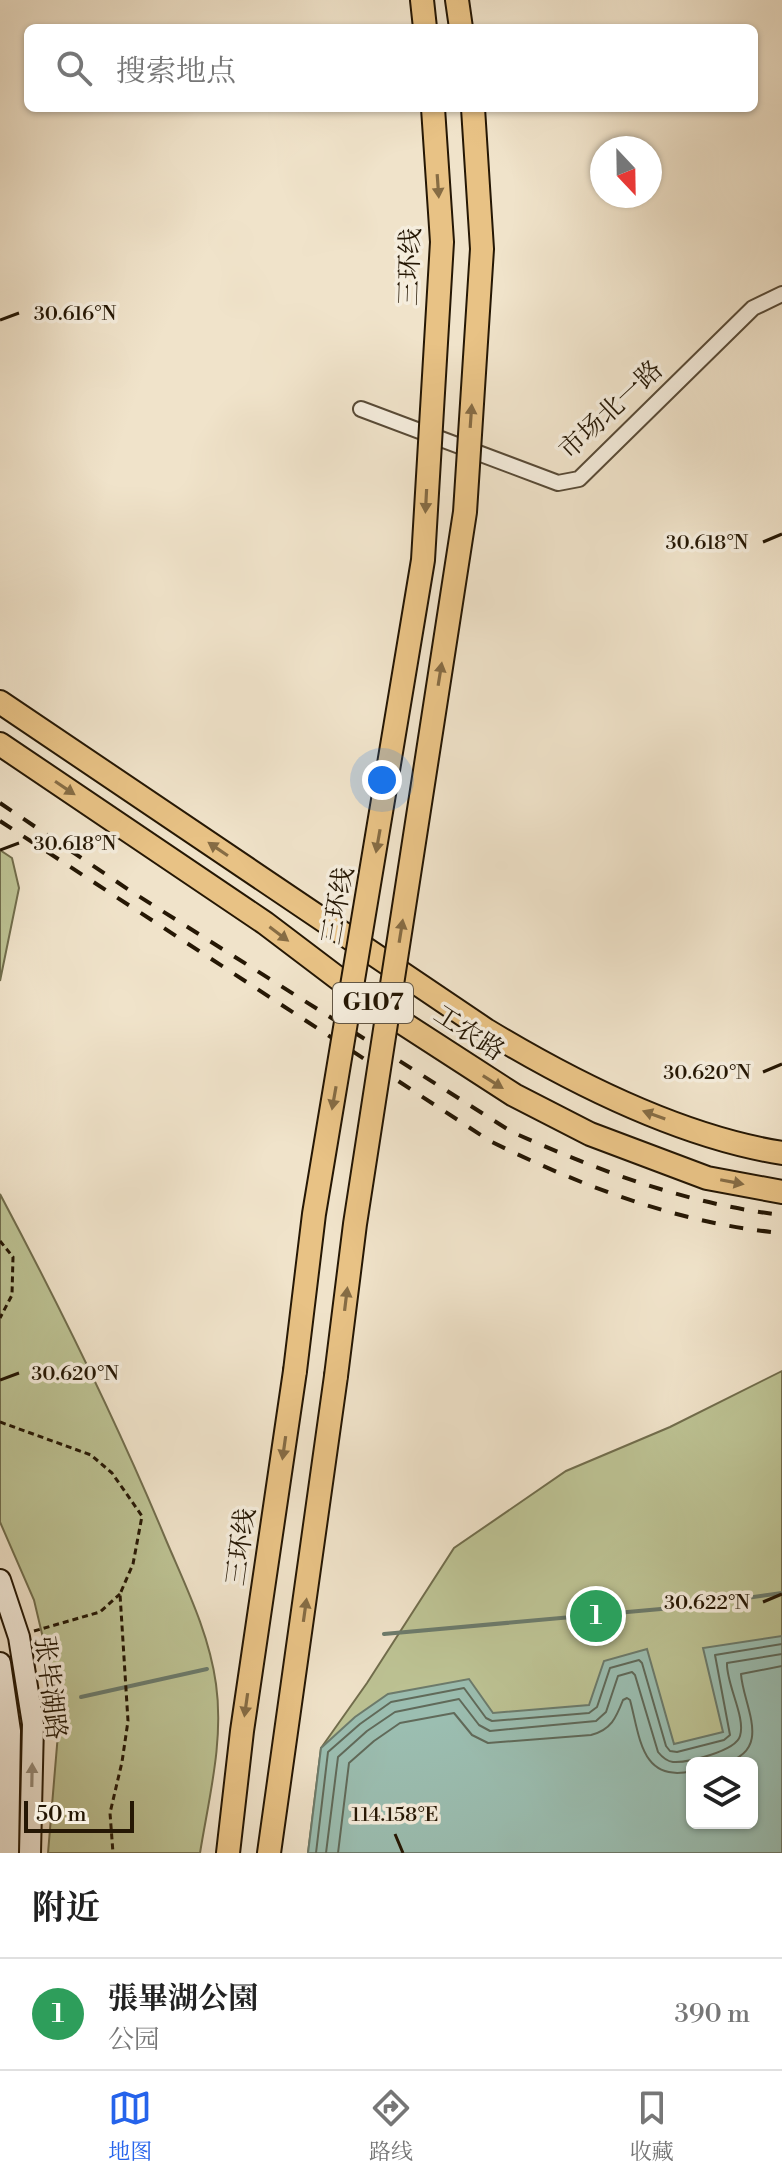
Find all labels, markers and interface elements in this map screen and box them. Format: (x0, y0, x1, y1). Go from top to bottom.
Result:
search box (24, 24, 758, 112)
icon: search (52, 46, 96, 90)
text: 搜索地点 (116, 53, 236, 91)
north arrow (590, 136, 662, 208)
one-way arrow (432, 174, 445, 199)
street label: 三环线 (393, 227, 427, 307)
text: 30.616°N (34, 302, 116, 327)
street label: 市场北一路 (553, 354, 669, 466)
one-way arrow (465, 403, 478, 428)
one-way arrow (420, 489, 433, 514)
text: 30.618°N (666, 531, 749, 556)
one-way arrow (434, 661, 447, 686)
your location (362, 760, 402, 800)
one-way arrow (54, 780, 75, 795)
one-way arrow (371, 829, 383, 854)
text: 30.618°N (34, 832, 117, 857)
one-way arrow (207, 842, 229, 857)
street label: 三环线 (315, 865, 361, 947)
one-way arrow (395, 918, 408, 943)
one-way arrow (269, 926, 290, 942)
road number: G107 (333, 983, 413, 1023)
street label: 工农路 (428, 998, 510, 1068)
text: 30.620°N (663, 1061, 751, 1086)
one-way arrow (482, 1074, 504, 1088)
one-way arrow (327, 1086, 339, 1111)
one-way arrow (642, 1108, 666, 1120)
one-way arrow (720, 1177, 745, 1189)
one-way arrow (339, 1286, 352, 1311)
text: 30.620°N (31, 1362, 119, 1387)
one-way arrow (277, 1436, 290, 1461)
street label: 三环线 (220, 1506, 262, 1588)
pin: 1 (570, 1586, 622, 1646)
text: 30.622°N (664, 1591, 750, 1616)
one-way arrow (299, 1597, 312, 1622)
street label: 张毕湖路 (28, 1634, 72, 1742)
one-way arrow (239, 1693, 251, 1718)
map controls (686, 1757, 758, 1829)
button: layers (686, 1757, 758, 1829)
one-way arrow (26, 1762, 38, 1787)
scale bar (24, 1797, 134, 1833)
text: 50 m (36, 1801, 87, 1828)
text: 114.158°E (352, 1803, 438, 1828)
text: 附近 (32, 1888, 100, 1930)
text: 張畢湖公園 (108, 1980, 258, 2018)
text: 1 (52, 1998, 64, 2030)
text: 390 m (675, 1998, 750, 2030)
text: 公园 (108, 2024, 160, 2056)
tab: 地图 (108, 2086, 152, 2166)
tab: 路线 (369, 2086, 413, 2166)
tab: 收藏 (630, 2086, 674, 2166)

